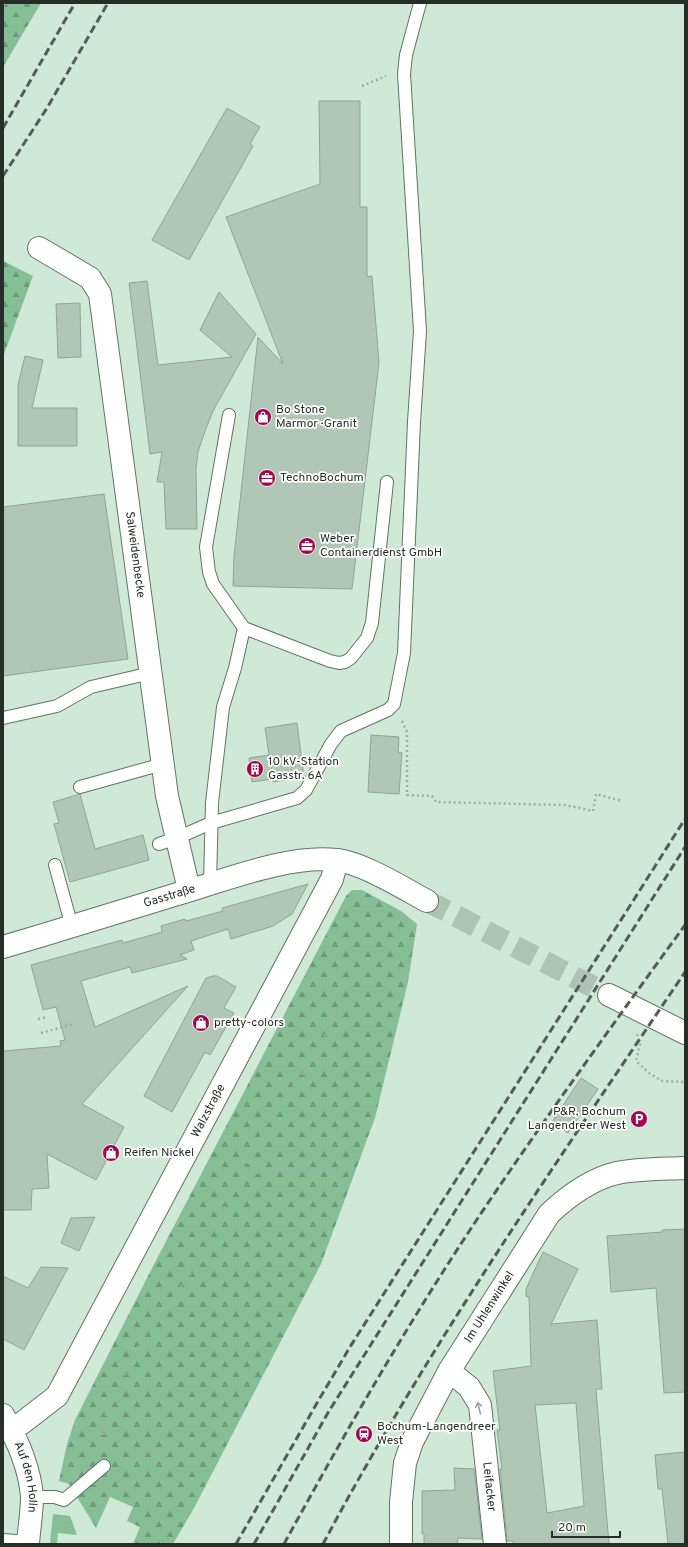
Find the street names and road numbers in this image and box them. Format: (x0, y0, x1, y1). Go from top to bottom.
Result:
street label: Salweidenbecke (121, 511, 148, 599)
street label: Gasstraße (142, 881, 197, 912)
street label: Walzstraße (188, 1081, 229, 1141)
street label: Im Uhlenwinkel (461, 1268, 518, 1346)
street label: Auf den Holln (10, 1439, 40, 1513)
street label: Leifacker (478, 1461, 500, 1513)

